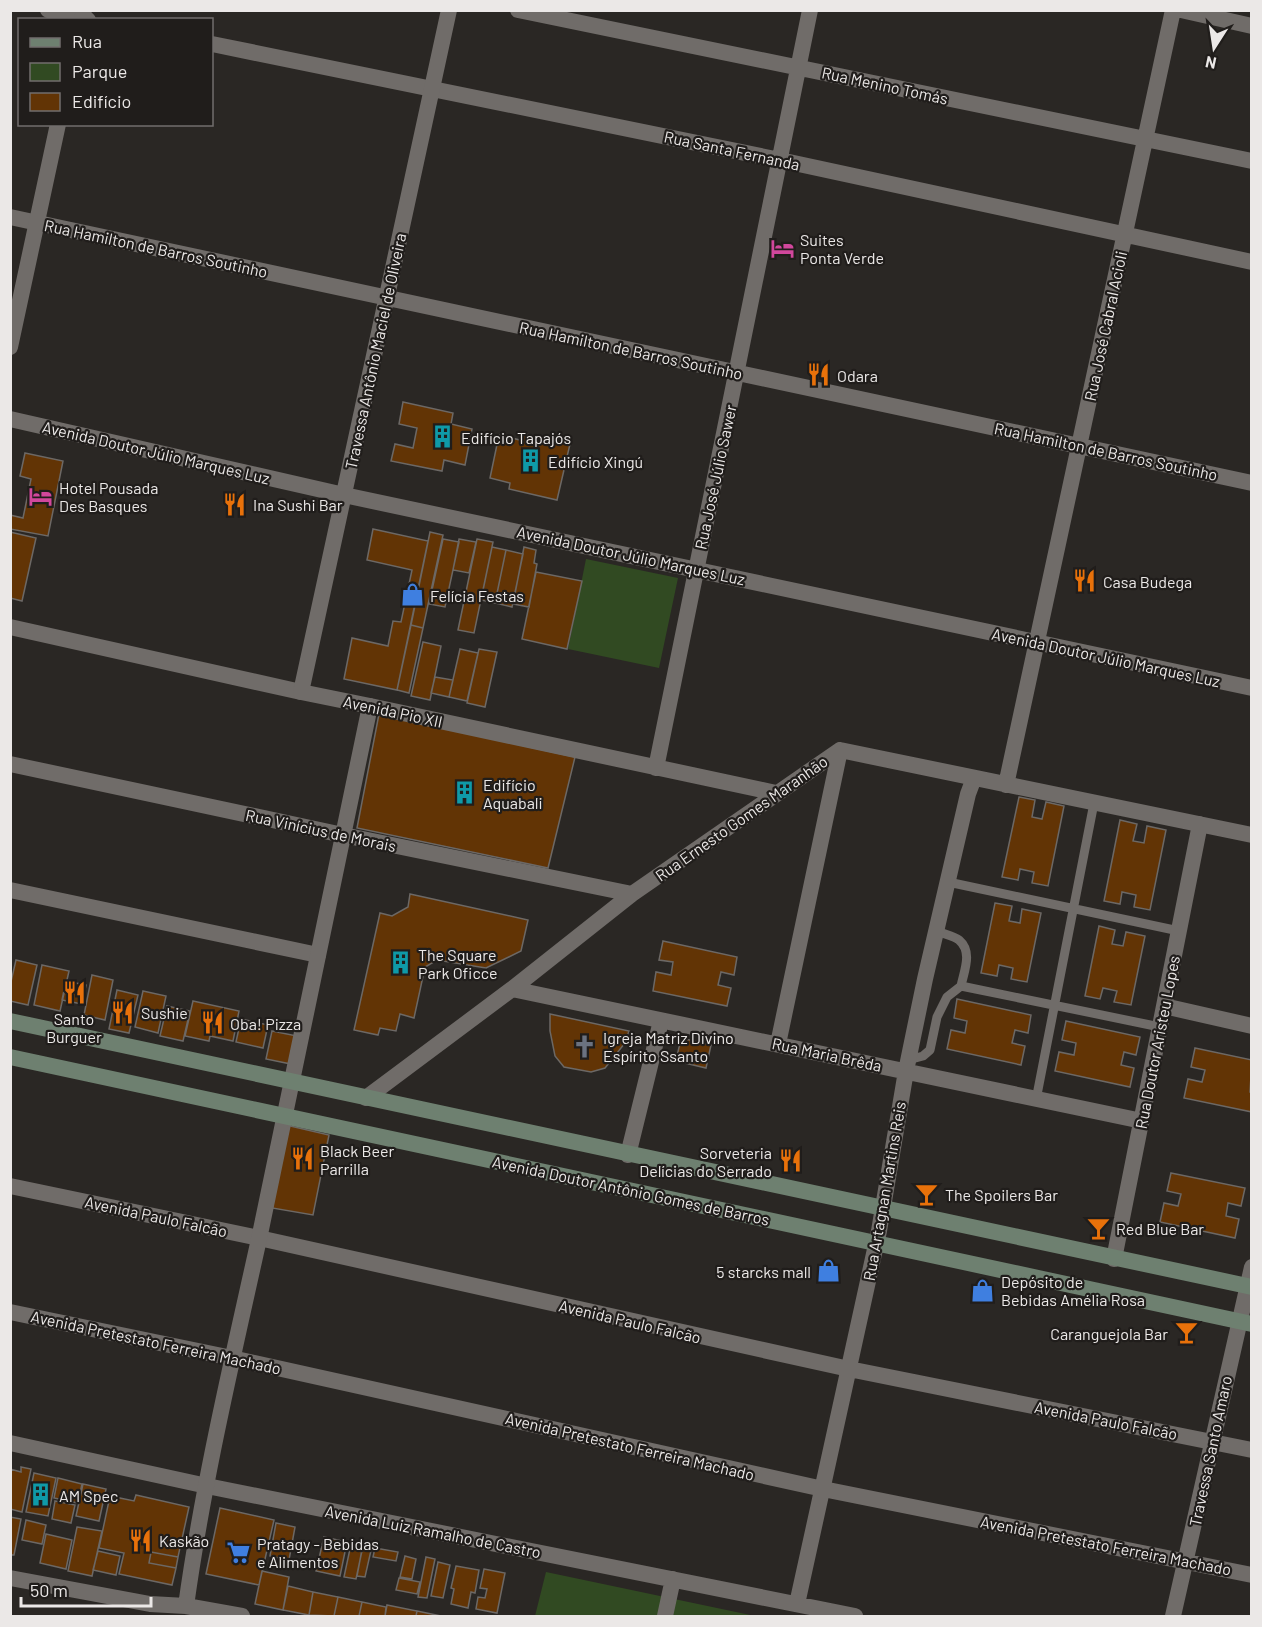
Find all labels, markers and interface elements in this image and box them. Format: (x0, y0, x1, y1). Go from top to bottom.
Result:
legend (18, 18, 213, 126)
north arrow (1184, 18, 1244, 78)
text: Rua (72, 30, 102, 52)
text: N (1204, 53, 1218, 74)
text: Parque (72, 60, 127, 82)
street label: Rua Menino Tomás (820, 62, 950, 108)
text: Edifício (72, 90, 131, 112)
street label: Rua Santa Fernanda (662, 126, 802, 174)
street label: Rua Hamilton de Barros Soutinho (43, 215, 269, 281)
place label: Suites Ponta Verde (800, 230, 884, 267)
street label: Travessa Antônio Maciel de Oliveira (341, 231, 409, 471)
hotel icon: Suites Ponta Verde (769, 235, 795, 261)
street label: Rua José Cabral Acioli (1080, 249, 1130, 403)
street label: Rua Hamilton de Barros Soutinho (518, 317, 744, 383)
restaurant icon: Odara (806, 362, 832, 388)
place label: Odara (837, 366, 878, 385)
street label: Rua José Júlio Sawer (690, 403, 740, 551)
street label: Avenida Doutor Júlio Marques Luz (40, 417, 272, 487)
street label: Rua Hamilton de Barros Soutinho (993, 418, 1219, 484)
building icon: Edifício Tapajós (430, 424, 456, 450)
place label: Edifício Tapajós (461, 428, 571, 447)
building icon: Edifício Xingú (517, 448, 543, 474)
place label: Edifício Xingú (548, 452, 643, 471)
place label: Hotel Pousada Des Basques (59, 478, 158, 515)
hotel icon: Hotel Pousada Des Basques (28, 483, 54, 509)
restaurant icon: Ina Sushi Bar (222, 491, 248, 517)
place label: Ina Sushi Bar (253, 495, 343, 514)
street label: Avenida Doutor Júlio Marques Luz (515, 522, 747, 588)
restaurant icon: Casa Budega (1072, 568, 1098, 594)
place label: Casa Budega (1103, 572, 1192, 591)
shop icon: Felícia Festas (399, 582, 425, 608)
place label: Felícia Festas (430, 586, 524, 605)
street label: Avenida Doutor Júlio Marques Luz (990, 624, 1222, 690)
street label: Avenida Pio XII (342, 691, 444, 731)
street label: Rua Ernesto Gomes Maranhão (651, 751, 831, 885)
place label: Edifício Aquabali (483, 775, 543, 812)
building icon: Edifício Aquabali (452, 780, 478, 806)
street label: Rua Vinícius de Morais (244, 805, 398, 855)
place label: The Square Park Oficce (418, 945, 497, 982)
building icon: The Square Park Oficce (387, 950, 413, 976)
street label: Rua Doutor Aristeu Lopes (1131, 954, 1183, 1130)
restaurant icon: Santo Burguer (61, 980, 87, 1006)
restaurant icon: Sushie (110, 999, 136, 1025)
place label: Sushie (141, 1003, 188, 1022)
place label: Santo Burguer (46, 1009, 102, 1046)
restaurant icon: Oba! Pizza (199, 1010, 225, 1036)
place label: Oba! Pizza (230, 1014, 301, 1033)
place label: Igreja Matriz Divino Espírito Ssanto (603, 1028, 734, 1065)
church icon: Igreja Matriz Divino Espírito Ssanto (572, 1033, 598, 1059)
street label: Rua Maria Brêda (770, 1033, 884, 1075)
street label: Rua Artagnan Martins Reis (859, 1100, 909, 1282)
place label: Black Beer Parrilla (320, 1141, 395, 1178)
place label: Sorveteria Delícias do Serrado (639, 1143, 772, 1180)
restaurant icon: Black Beer Parrilla (289, 1146, 315, 1172)
restaurant icon: Sorveteria Delícias do Serrado (777, 1148, 803, 1174)
street label: Avenida Doutor Antônio Gomes de Barros (491, 1151, 771, 1229)
bar icon: The Spoilers Bar (914, 1181, 940, 1207)
place label: The Spoilers Bar (945, 1185, 1058, 1204)
street label: Avenida Paulo Falcão (83, 1192, 229, 1240)
bar icon: Red Blue Bar (1085, 1215, 1111, 1241)
place label: Red Blue Bar (1116, 1219, 1204, 1238)
shop icon: 5 starcks mall (816, 1258, 842, 1284)
place label: 5 starcks mall (716, 1262, 811, 1281)
place label: Depósito de Bebidas Amélia Rosa (1001, 1272, 1145, 1309)
shop icon: Depósito de Bebidas Amélia Rosa (970, 1277, 996, 1303)
street label: Avenida Paulo Falcão (557, 1295, 703, 1347)
street label: Avenida Pretestato Ferreira Machado (29, 1306, 283, 1378)
bar icon: Caranguejola Bar (1173, 1320, 1199, 1346)
place label: Caranguejola Bar (1050, 1324, 1168, 1343)
street label: Travessa Santo Amaro (1185, 1374, 1235, 1528)
street label: Avenida Paulo Falcão (1033, 1397, 1179, 1443)
street label: Avenida Pretestato Ferreira Machado (504, 1408, 756, 1484)
building icon: AM Spec (28, 1482, 54, 1508)
place label: AM Spec (59, 1486, 118, 1505)
street label: Avenida Luiz Ramalho de Castro (323, 1501, 543, 1561)
street label: Avenida Pretestato Ferreira Machado (979, 1511, 1233, 1579)
restaurant icon: Kaskão (128, 1527, 154, 1553)
place label: Kaskão (159, 1531, 209, 1550)
place label: Pratagy - Bebidas e Alimentos (257, 1534, 379, 1571)
supermarket icon: Pratagy - Bebidas e Alimentos (226, 1539, 252, 1565)
scale bar (21, 1570, 152, 1608)
text: 50 m (30, 1579, 68, 1601)

